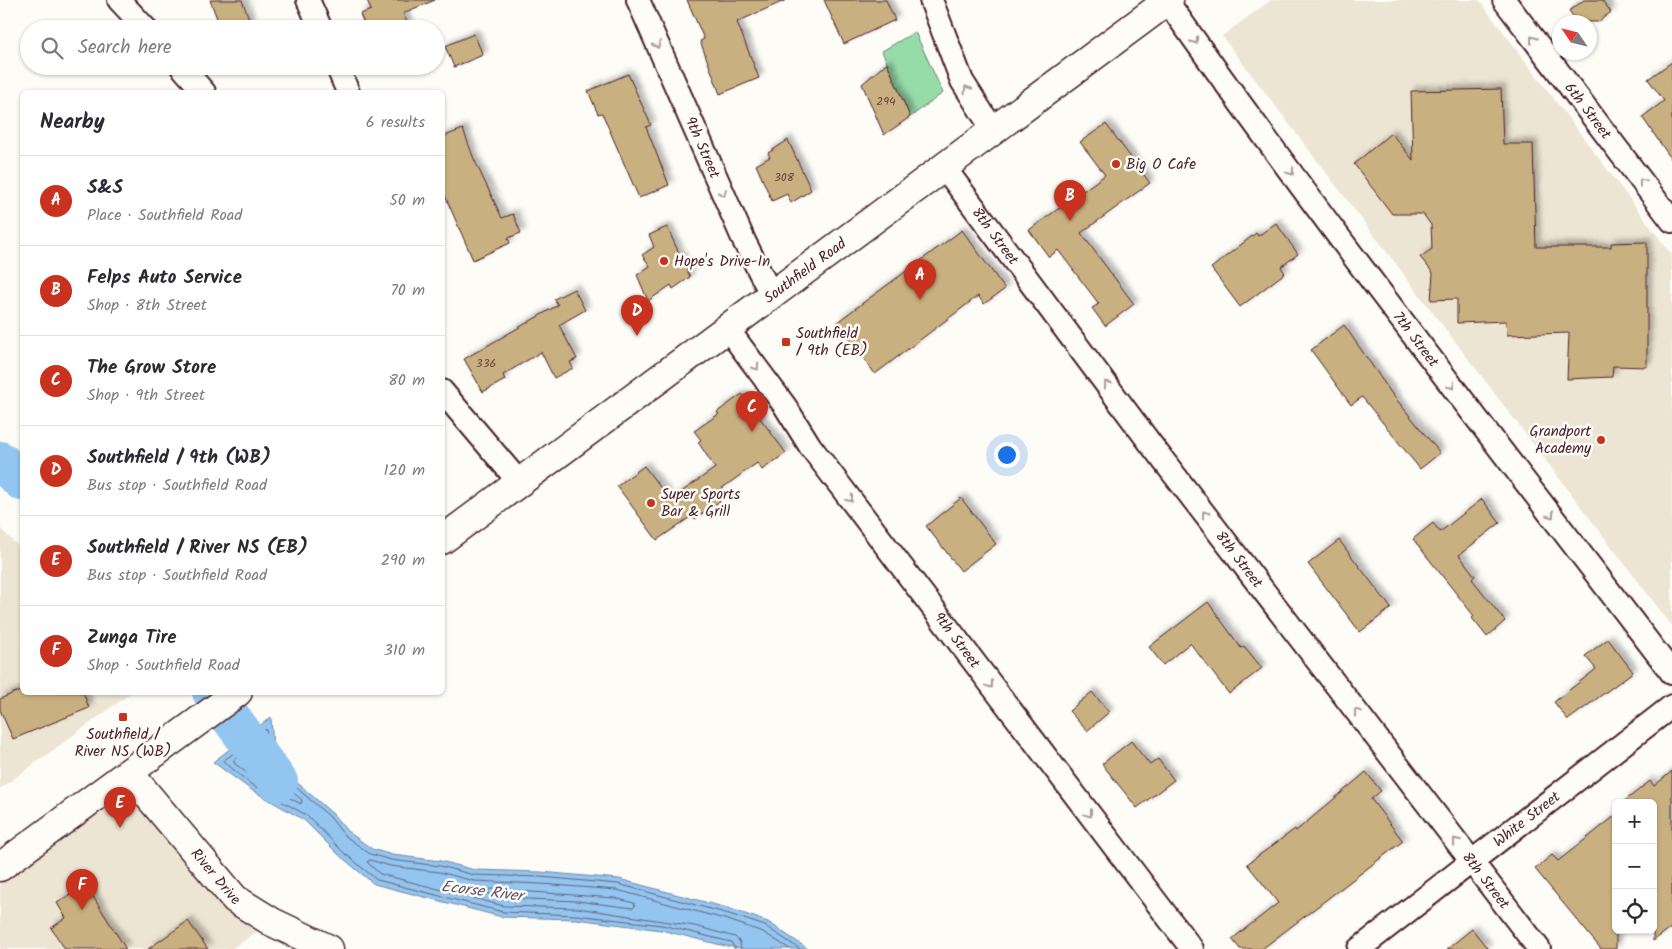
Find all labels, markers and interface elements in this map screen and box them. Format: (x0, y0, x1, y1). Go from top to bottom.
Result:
north arrow (1552, 15, 1597, 60)
search box (20, 20, 445, 75)
text: Search here (78, 33, 172, 63)
icon: search (38, 34, 66, 62)
one-way arrow (1189, 35, 1198, 45)
one-way arrow (1530, 35, 1539, 45)
one-way arrow (651, 40, 662, 49)
street label: 6th Street (1558, 78, 1617, 145)
one-way arrow (963, 85, 973, 94)
house number: 294 (876, 92, 896, 111)
text: Nearby (40, 106, 105, 139)
text: 6 results (366, 110, 425, 135)
street label: 9th Street (678, 113, 726, 183)
place label: Big O Cafe (1126, 153, 1196, 177)
marker: Big O Cafe (1110, 158, 1122, 170)
one-way arrow (1286, 166, 1294, 175)
house number: 308 (774, 168, 795, 187)
text: S&S (87, 173, 123, 203)
one-way arrow (1640, 179, 1648, 188)
pin: B (1054, 180, 1086, 221)
text: A (51, 188, 61, 213)
text: 50 m (389, 188, 425, 213)
one-way arrow (717, 188, 728, 197)
street label: 8th Street (965, 202, 1024, 271)
text: Place · Southfield Road (87, 203, 242, 228)
street label: Southfield Road (759, 232, 852, 310)
place label: Hope's Drive-In (674, 250, 770, 274)
marker: Hope's Drive-In (658, 255, 670, 267)
pin: A (904, 259, 936, 300)
text: Felps Auto Service (87, 263, 242, 293)
text: B (51, 278, 61, 303)
text: 70 m (390, 278, 425, 303)
text: Shop · 8th Street (87, 293, 207, 318)
pin: D (621, 295, 653, 336)
street label: 7th Street (1386, 307, 1445, 373)
place label: Southfield / 9th (EB) (796, 322, 868, 363)
marker: Southfield / 9th (EB) (780, 336, 792, 348)
text: The Grow Store (87, 353, 216, 383)
house number: 336 (476, 354, 496, 373)
one-way arrow (750, 361, 759, 371)
text: C (51, 368, 61, 393)
text: 80 m (388, 368, 425, 393)
one-way arrow (1104, 380, 1113, 390)
one-way arrow (1447, 380, 1455, 389)
text: Shop · 9th Street (87, 383, 205, 408)
pin: C (736, 391, 768, 432)
place label: Grandport Academy (1530, 420, 1592, 461)
marker: Grandport Academy (1595, 434, 1607, 446)
your location (994, 442, 1020, 468)
text: Southfield / 9th (WB) (87, 443, 271, 473)
text: D (51, 458, 61, 483)
text: 120 m (384, 458, 425, 483)
text: Bus stop · Southfield Road (87, 473, 267, 498)
place label: Super Sports Bar & Grill (661, 483, 741, 524)
one-way arrow (845, 493, 853, 502)
marker: Super Sports Bar & Grill (645, 497, 657, 509)
one-way arrow (1545, 509, 1554, 519)
one-way arrow (1202, 511, 1210, 520)
street label: 8th Street (1209, 526, 1269, 594)
text: Southfield / River NS (EB) (87, 533, 308, 563)
text: E (52, 548, 60, 573)
text: 290 m (381, 548, 425, 573)
text: Bus stop · Southfield Road (87, 563, 267, 588)
street label: 9th Street (927, 607, 986, 674)
text: Zunga Tire (87, 623, 177, 653)
text: F (52, 638, 60, 663)
text: 310 m (384, 638, 425, 663)
text: Shop · Southfield Road (87, 653, 240, 678)
one-way arrow (984, 679, 993, 689)
one-way arrow (1354, 708, 1363, 718)
marker: Southfield / River NS (WB) (117, 711, 129, 723)
place label: Southfield / River NS (WB) (75, 723, 171, 764)
street label: White Street (1488, 786, 1566, 854)
pin: E (104, 787, 136, 828)
map controls (1612, 799, 1657, 934)
button: + (1612, 799, 1657, 844)
one-way arrow (1083, 808, 1092, 818)
one-way arrow (1453, 838, 1461, 847)
street label: River Drive (184, 843, 245, 912)
button: − (1612, 844, 1657, 889)
street label: 8th Street (1455, 847, 1515, 915)
pin: F (66, 869, 98, 910)
water label: Ecorse River (440, 874, 528, 909)
button: locate (1612, 889, 1657, 934)

